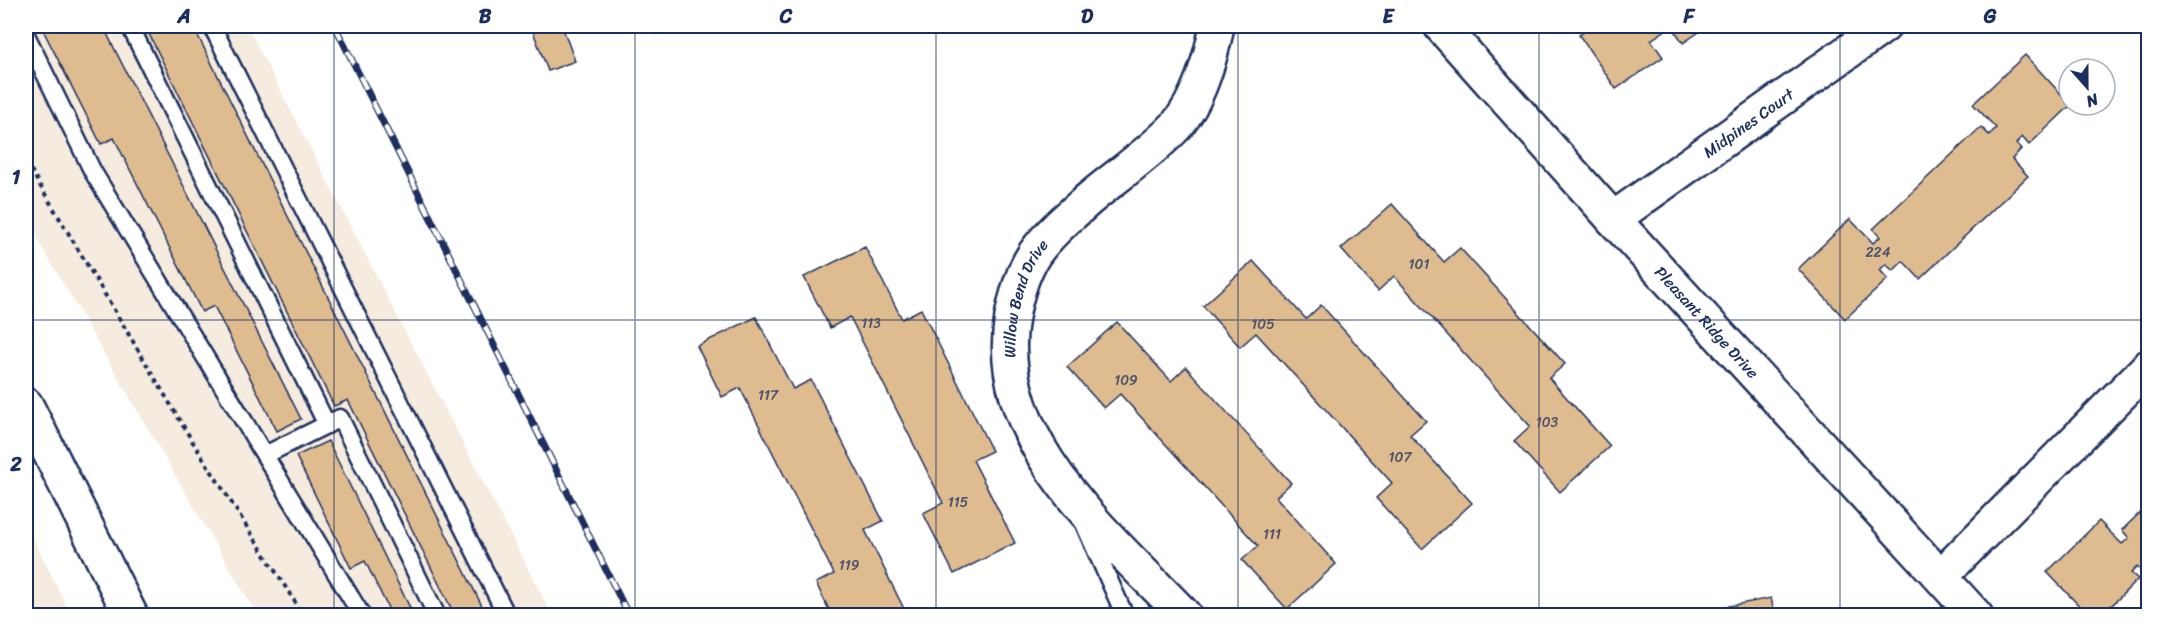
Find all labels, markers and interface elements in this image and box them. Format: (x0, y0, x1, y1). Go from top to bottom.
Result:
text: A (176, 0, 191, 34)
text: B (479, 0, 492, 34)
text: C (779, 0, 793, 34)
text: D (1081, 0, 1094, 34)
text: E (1382, 0, 1395, 34)
text: F (1683, 0, 1696, 34)
text: G (1983, 0, 1997, 34)
north arrow (2057, 57, 2117, 117)
street label: Midpines Court (1697, 80, 1801, 166)
text: N (2081, 85, 2104, 116)
text: 1 (12, 160, 21, 195)
street label: Willow Bend Drive (995, 232, 1056, 358)
house number: 224 (1866, 240, 1891, 265)
house number: 101 (1409, 252, 1429, 277)
street label: Pleasant Ridge Drive (1647, 259, 1766, 386)
house number: 113 (861, 311, 881, 336)
house number: 105 (1251, 312, 1275, 337)
house number: 109 (1114, 368, 1138, 393)
house number: 117 (758, 383, 779, 408)
house number: 103 (1536, 410, 1559, 435)
house number: 107 (1389, 445, 1412, 470)
text: 2 (9, 447, 22, 482)
house number: 115 (948, 490, 969, 515)
house number: 111 (1263, 522, 1281, 547)
house number: 119 (839, 553, 860, 578)

